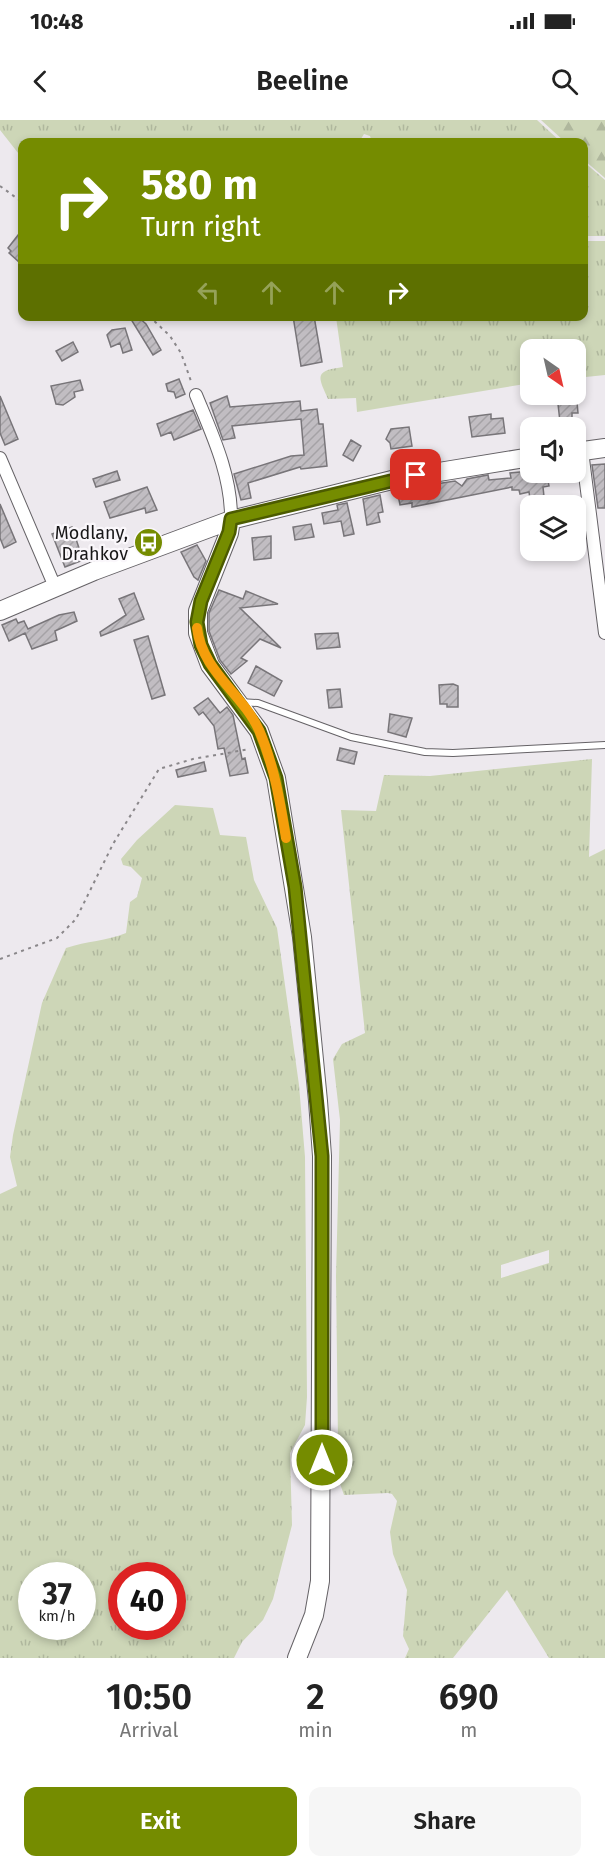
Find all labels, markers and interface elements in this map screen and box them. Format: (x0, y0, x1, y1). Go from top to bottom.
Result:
text: 10:48 (30, 8, 83, 35)
icon: back (24, 65, 57, 98)
text: Beeline (256, 65, 349, 97)
icon: search (548, 65, 581, 98)
text: 580 m (141, 160, 258, 210)
icon: right (42, 162, 120, 240)
text: Turn right (141, 211, 261, 243)
icon: left (192, 276, 225, 309)
icon: ahead (255, 276, 288, 309)
icon: ahead (318, 276, 351, 309)
icon: right (381, 276, 414, 309)
north arrow (520, 339, 586, 405)
map controls (520, 339, 586, 561)
button: sound (520, 417, 586, 483)
pin (390, 449, 441, 500)
icon: arrive (399, 458, 432, 491)
button: layers (520, 495, 586, 561)
place label: Modlany, Drahkov (55, 522, 128, 565)
bus stop icon: Modlany, Drahkov (133, 527, 165, 559)
position arrow (290, 1428, 354, 1492)
speed limit sign: 40 (108, 1562, 186, 1640)
text: 37 (42, 1576, 72, 1612)
text: km/h (38, 1607, 76, 1625)
text: 10:50 (106, 1675, 192, 1719)
text: 2 (306, 1675, 325, 1719)
text: 690 (439, 1675, 499, 1719)
text: Arrival (120, 1718, 178, 1742)
text: min (298, 1718, 333, 1742)
text: m (460, 1718, 477, 1742)
button: Exit (24, 1787, 297, 1856)
button: Share (309, 1787, 581, 1856)

